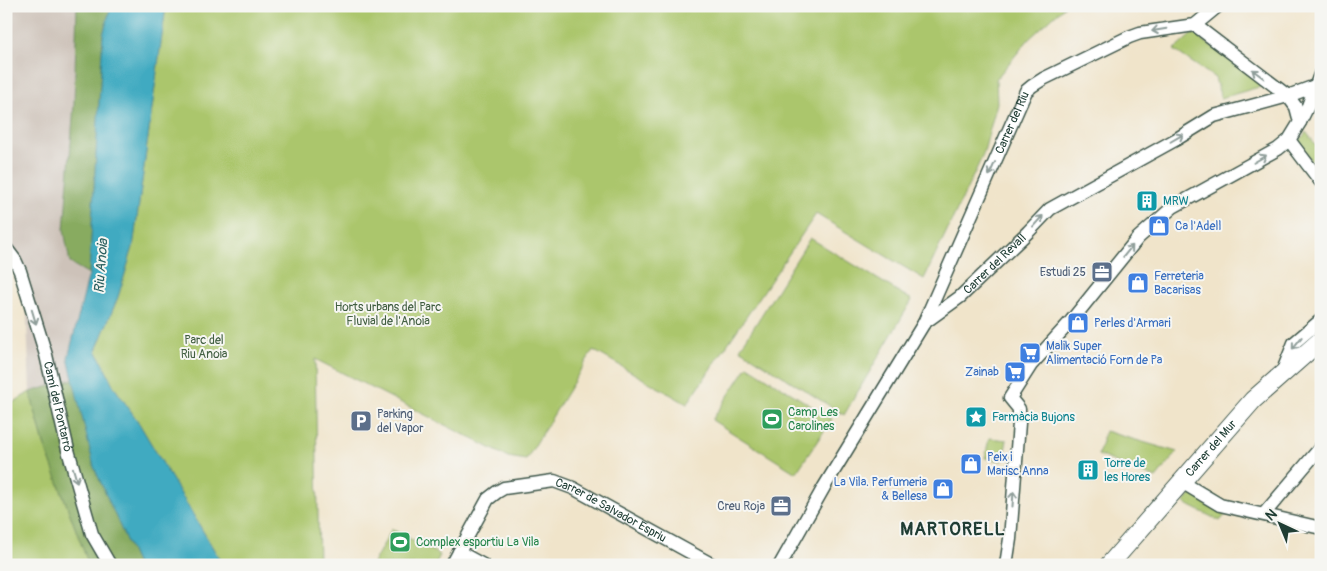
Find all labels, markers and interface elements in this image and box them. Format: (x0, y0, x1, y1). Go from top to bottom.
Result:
one-way arrow (1151, 26, 1167, 36)
one-way arrow (1252, 68, 1265, 79)
street label: Carrer del Riu (992, 89, 1032, 156)
one-way arrow (1170, 133, 1184, 143)
one-way arrow (1253, 154, 1268, 164)
one-way arrow (986, 161, 996, 176)
building icon: MRW (1135, 189, 1159, 213)
place label: MRW (1163, 194, 1189, 209)
shop icon: Ca l'Adell (1147, 214, 1171, 238)
one-way arrow (1032, 215, 1044, 228)
place label: Ca l'Adell (1175, 219, 1221, 234)
street label: Carrer del Revall (960, 230, 1029, 297)
water label: Riu Anoia (91, 237, 111, 294)
one-way arrow (1122, 244, 1133, 257)
office icon: Estudi 25 (1090, 260, 1114, 284)
place label: Estudi 25 (1040, 265, 1086, 280)
place label: Ferreteria Bacarisas (1154, 269, 1204, 298)
shop icon: Ferreteria Bacarisas (1126, 271, 1150, 295)
park label: Horts urbans del Parc Fluvial de l'Anoia (335, 300, 441, 329)
one-way arrow (30, 309, 40, 325)
shop icon: Perles d'Armari (1066, 311, 1090, 335)
place label: Perles d'Armari (1094, 316, 1171, 331)
park label: Parc del Riu Anoia (181, 333, 228, 362)
one-way arrow (1292, 336, 1302, 350)
place label: Malik Super Alimentació Forn de Pa (1046, 339, 1163, 368)
supermarket icon: Malik Super Alimentació Forn de Pa (1018, 341, 1042, 365)
street label: Camí del Pontarró (40, 360, 76, 454)
supermarket icon: Zainab (1003, 360, 1027, 384)
place label: Zainab (965, 365, 999, 380)
place label: Camp Les Carolines (788, 405, 839, 434)
place icon: Farmàcia Bujons (964, 405, 988, 429)
place label: Parking del Vapor (377, 407, 424, 436)
sports icon: Camp Les Carolines (760, 407, 784, 431)
parking icon: Parking del Vapor (349, 409, 373, 433)
place label: Farmàcia Bujons (992, 410, 1075, 425)
street label: Carrer del Mur (1182, 416, 1240, 480)
place label: Peix i Marisc Anna (987, 450, 1049, 479)
shop icon: Peix i Marisc Anna (959, 452, 983, 476)
place label: Torre de les Hores (1104, 456, 1151, 485)
building icon: Torre de les Hores (1076, 458, 1100, 482)
one-way arrow (70, 466, 80, 482)
street label: Carrer de Salvador Espriu (553, 475, 669, 545)
place label: La Vila. Perfumeria & Bellesa (834, 475, 927, 504)
shop icon: La Vila. Perfumeria & Bellesa (931, 477, 955, 501)
one-way arrow (1009, 491, 1018, 507)
office icon: Creu Roja (769, 494, 793, 518)
north arrow (1254, 498, 1304, 548)
place label: Creu Roja (717, 499, 765, 514)
text: N (1262, 506, 1281, 524)
district label: MARTORELL (900, 518, 1006, 541)
sports icon: Complex esportiu La Vila (388, 530, 412, 554)
place label: Complex esportiu La Vila (416, 535, 540, 550)

